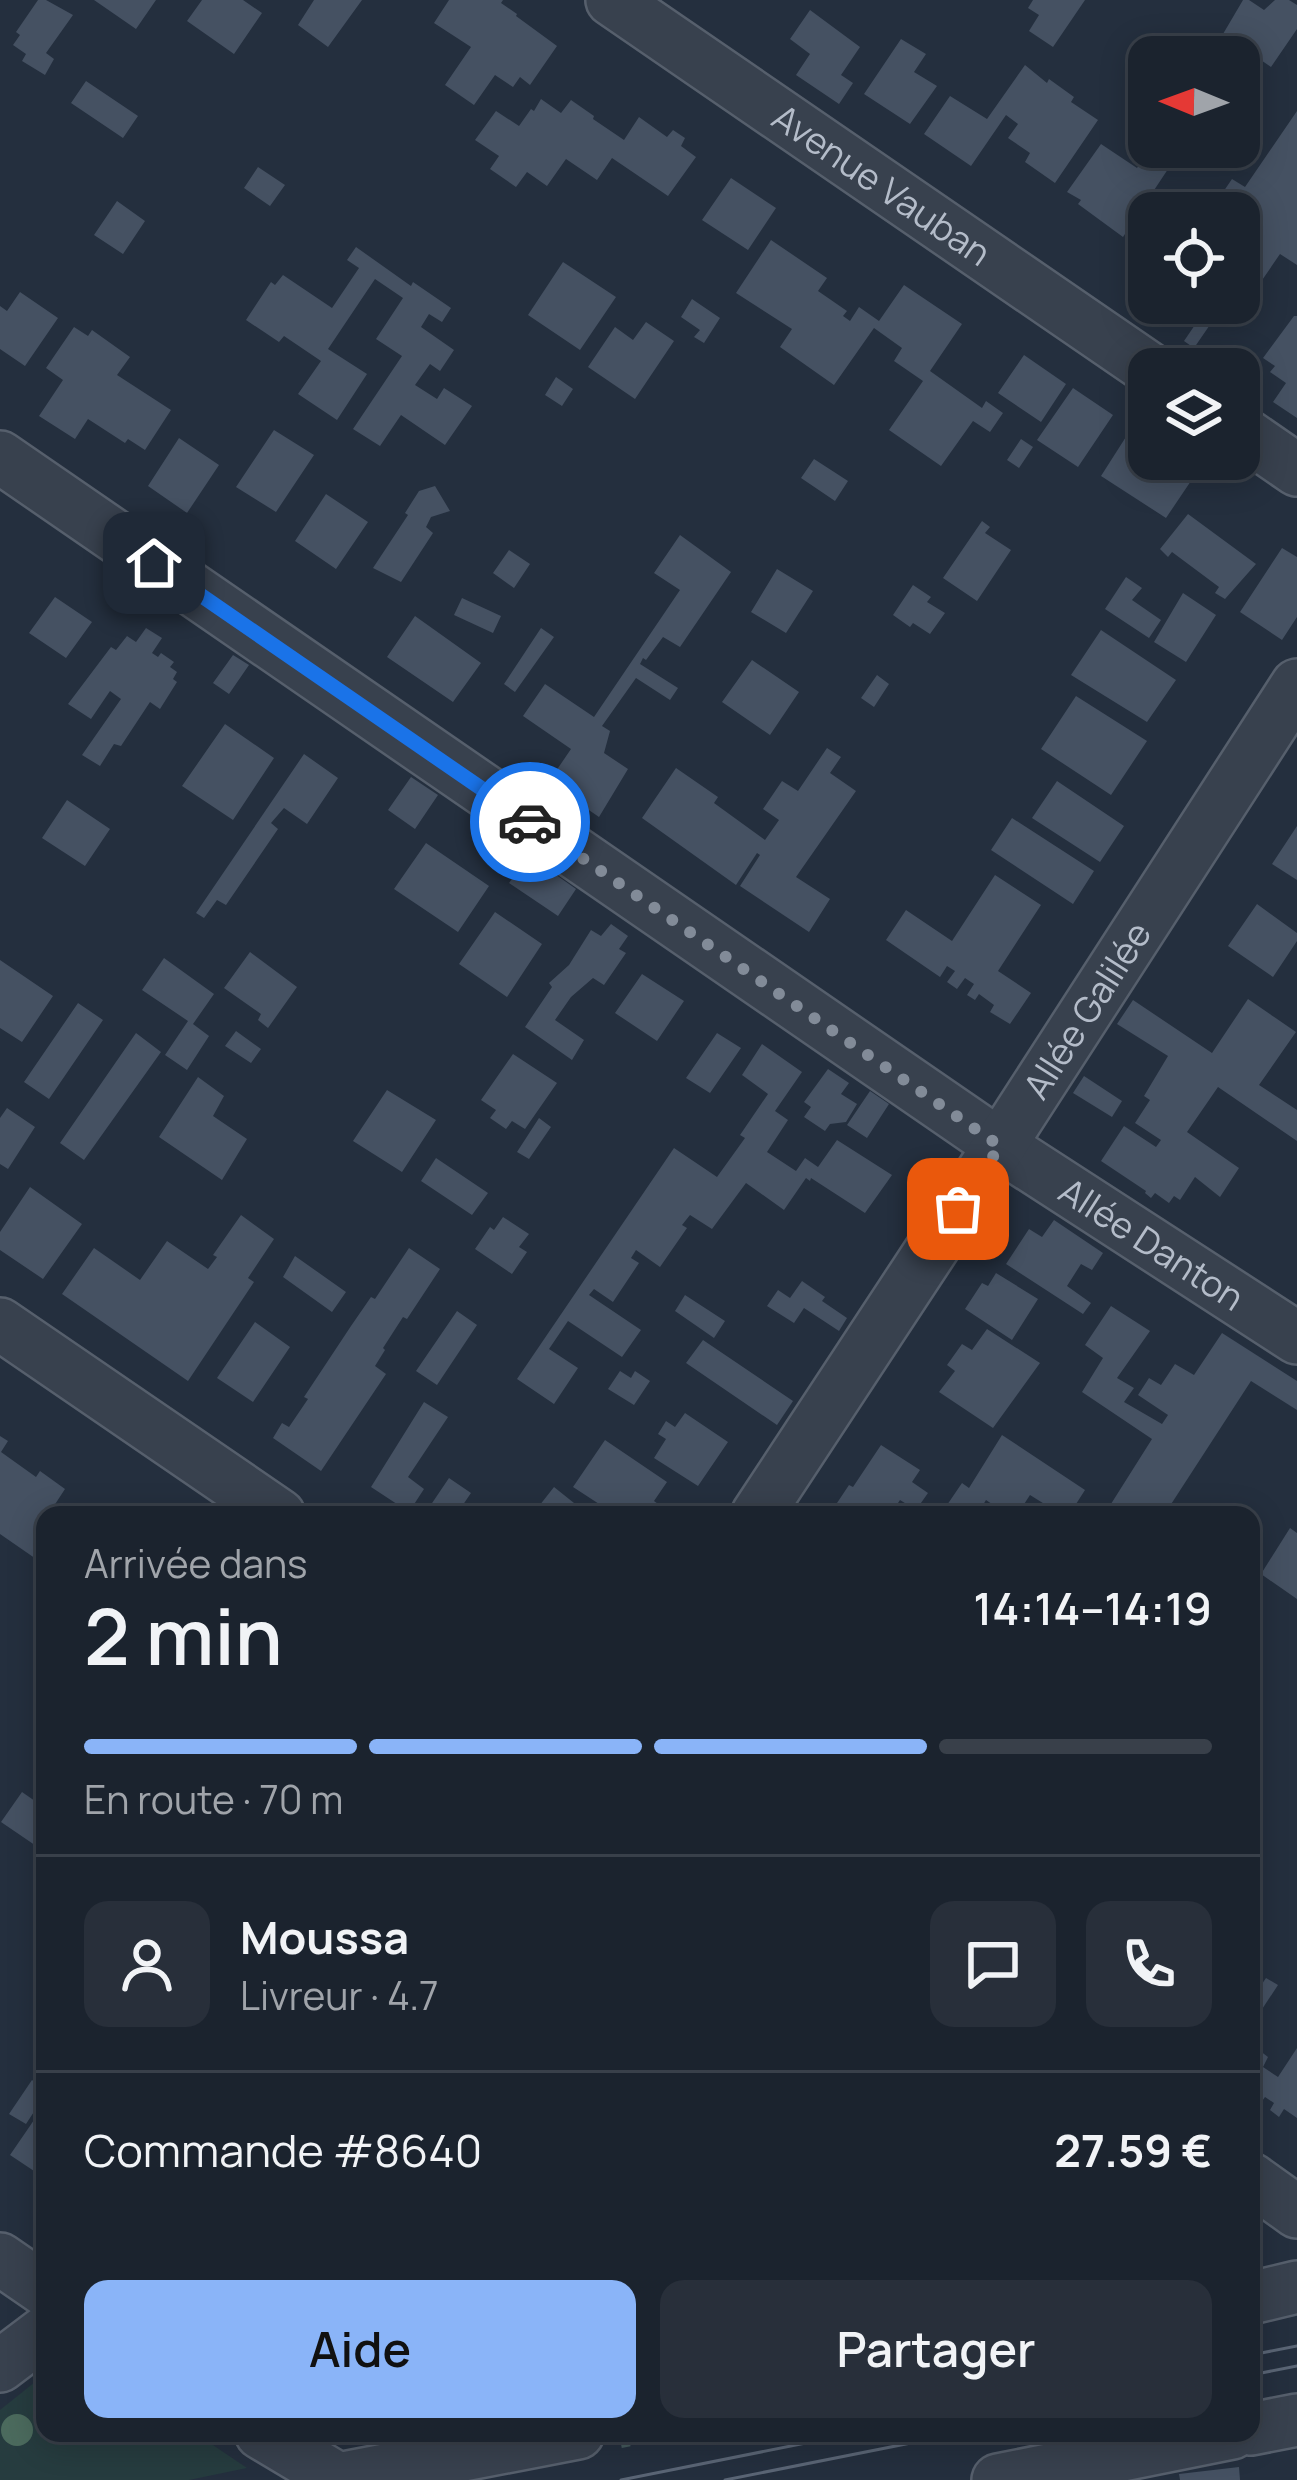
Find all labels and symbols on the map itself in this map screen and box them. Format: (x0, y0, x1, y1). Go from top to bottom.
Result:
north arrow (1128, 36, 1260, 168)
street label: Avenue Vauban (763, 92, 1001, 277)
pin (103, 512, 205, 614)
courier (470, 762, 590, 882)
street label: Allée Galilée (1011, 912, 1162, 1108)
pin (907, 1158, 1009, 1260)
street label: Allée Danton (1050, 1166, 1254, 1321)

